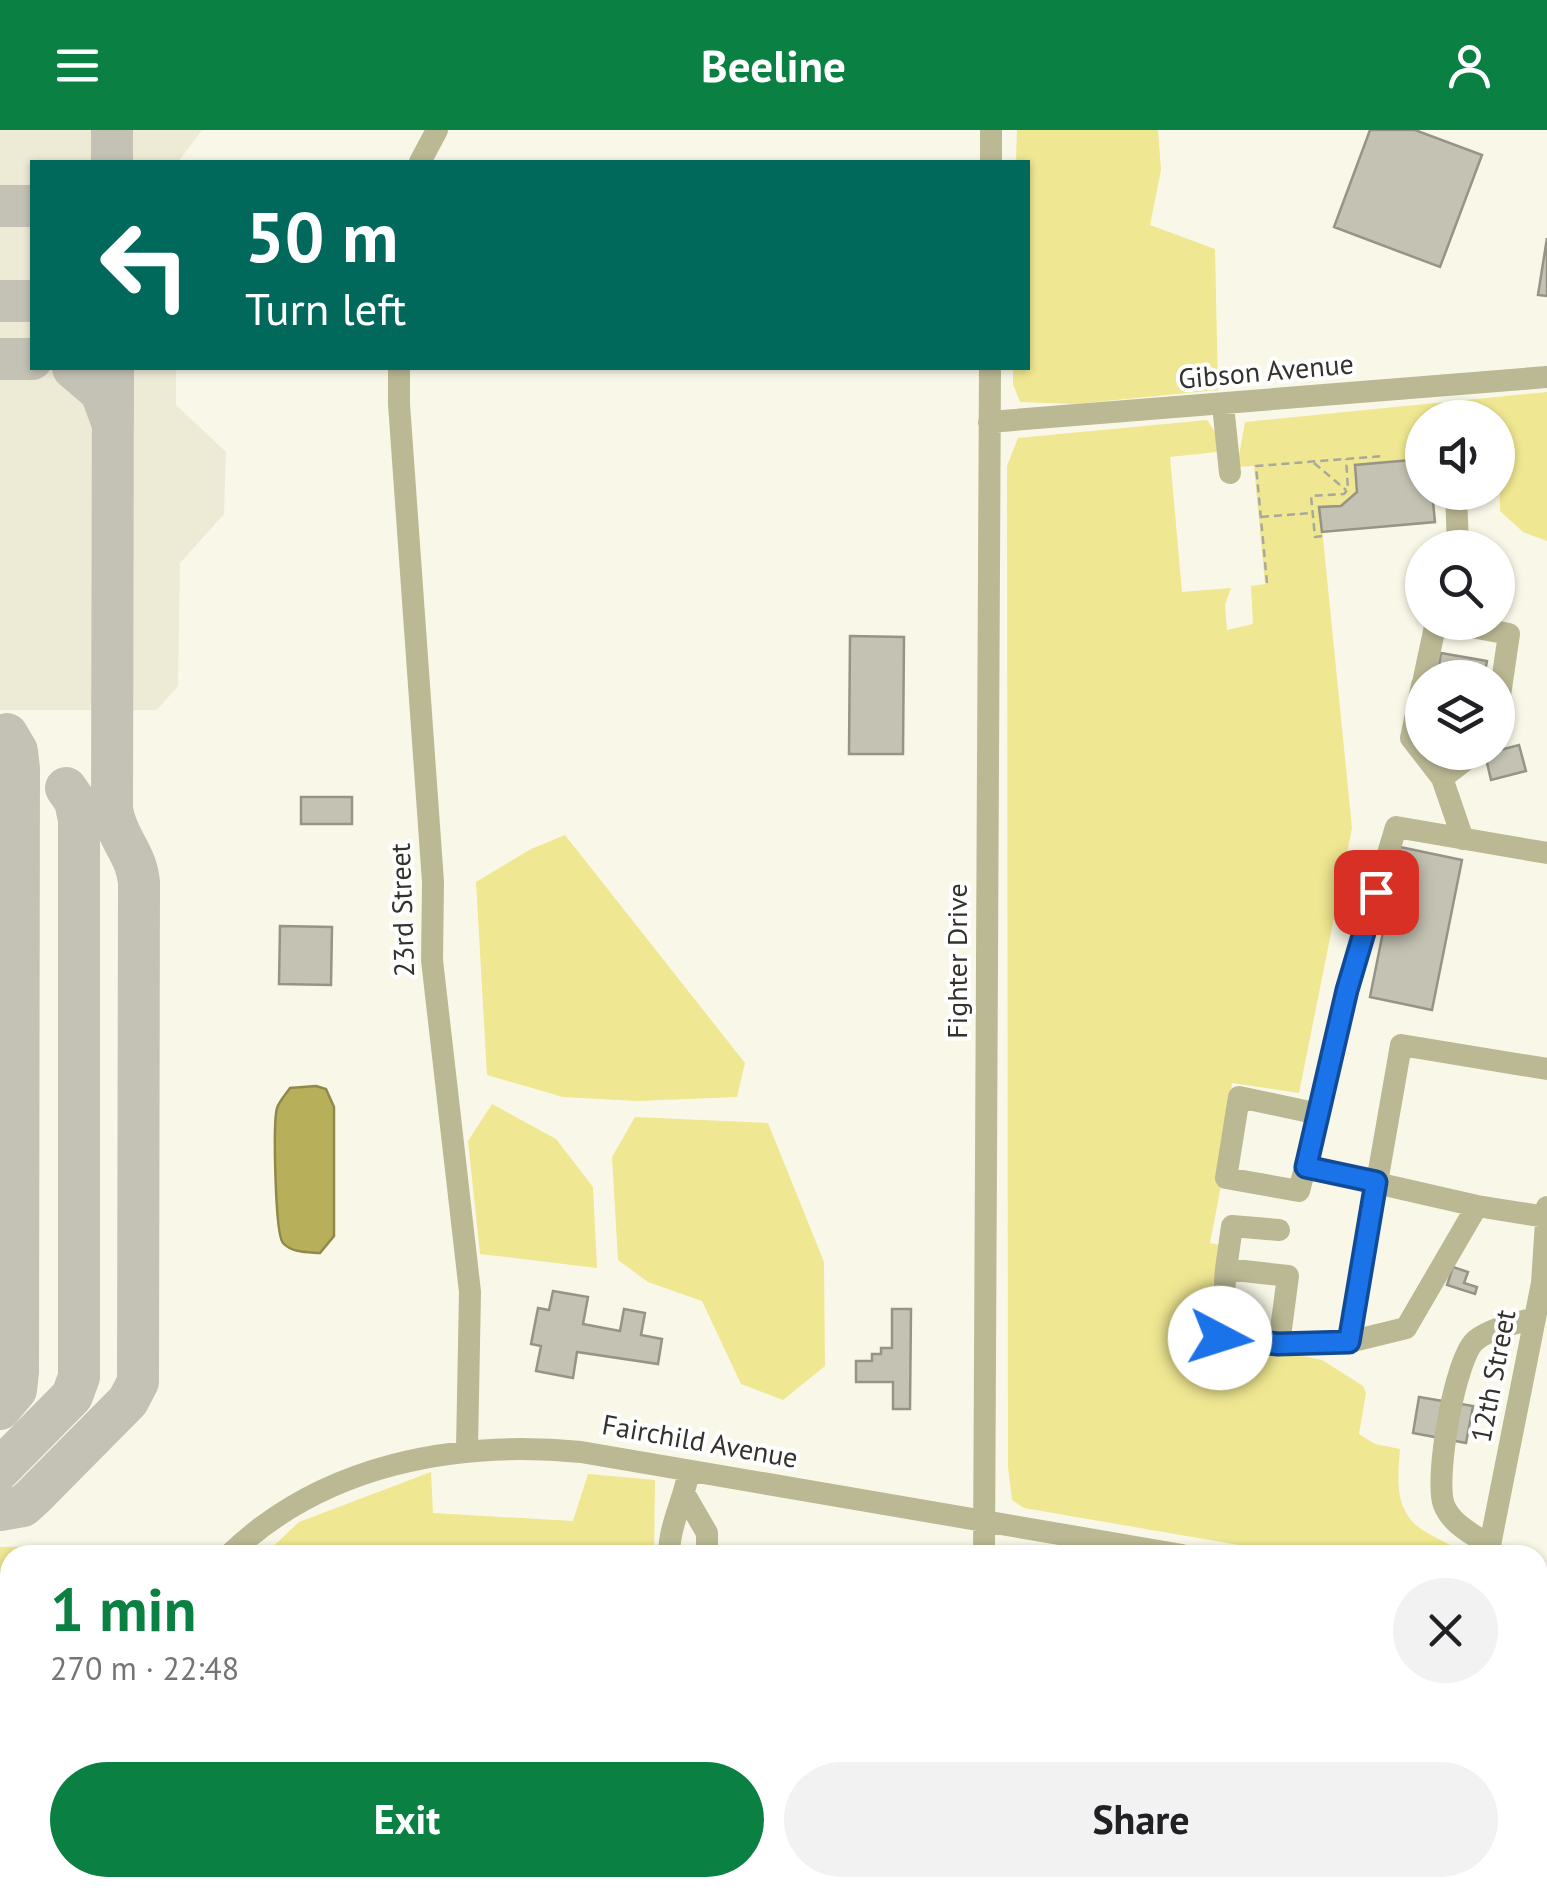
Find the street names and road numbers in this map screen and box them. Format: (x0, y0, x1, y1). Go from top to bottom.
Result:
street label: Gibson Avenue (1177, 344, 1355, 397)
street label: 23rd Street (381, 842, 422, 978)
street label: Fighter Drive (938, 883, 975, 1039)
street label: 12th Street (1462, 1306, 1524, 1445)
street label: Fairchild Avenue (599, 1405, 801, 1476)

